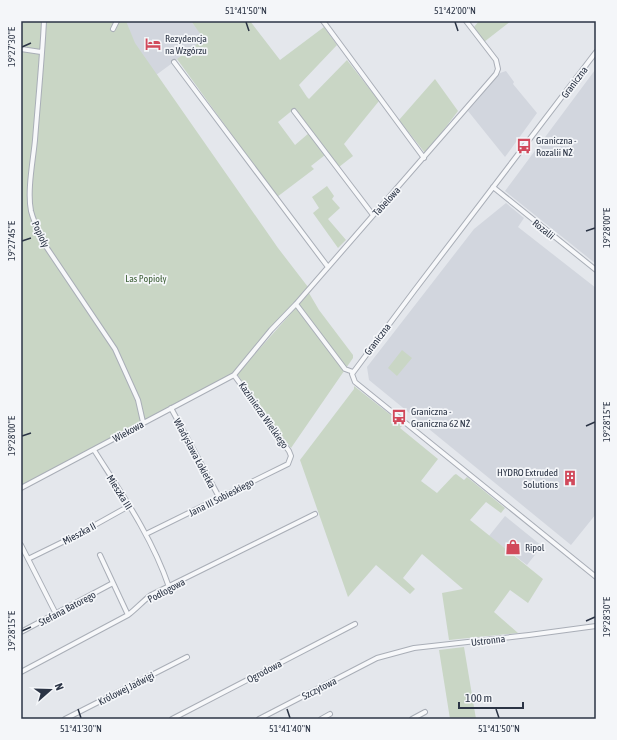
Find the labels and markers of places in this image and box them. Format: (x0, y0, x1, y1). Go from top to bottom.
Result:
place label: Rezydencja na Wzgórzu (165, 33, 207, 56)
hotel icon: Rezydencja na Wzgórzu (144, 35, 162, 53)
place label: Graniczna - Rozalii NŻ (536, 135, 577, 158)
bus stop icon: Graniczna - Rozalii NŻ (515, 137, 533, 155)
place label: Graniczna - Graniczna 62 NŻ (411, 406, 471, 429)
bus stop icon: Graniczna - Graniczna 62 NŻ (390, 408, 408, 426)
place label: HYDRO Extruded Solutions (497, 467, 558, 490)
building icon: HYDRO Extruded Solutions (561, 469, 579, 487)
shop icon: Ripol (504, 538, 522, 556)
place label: Ripol (525, 542, 545, 553)

